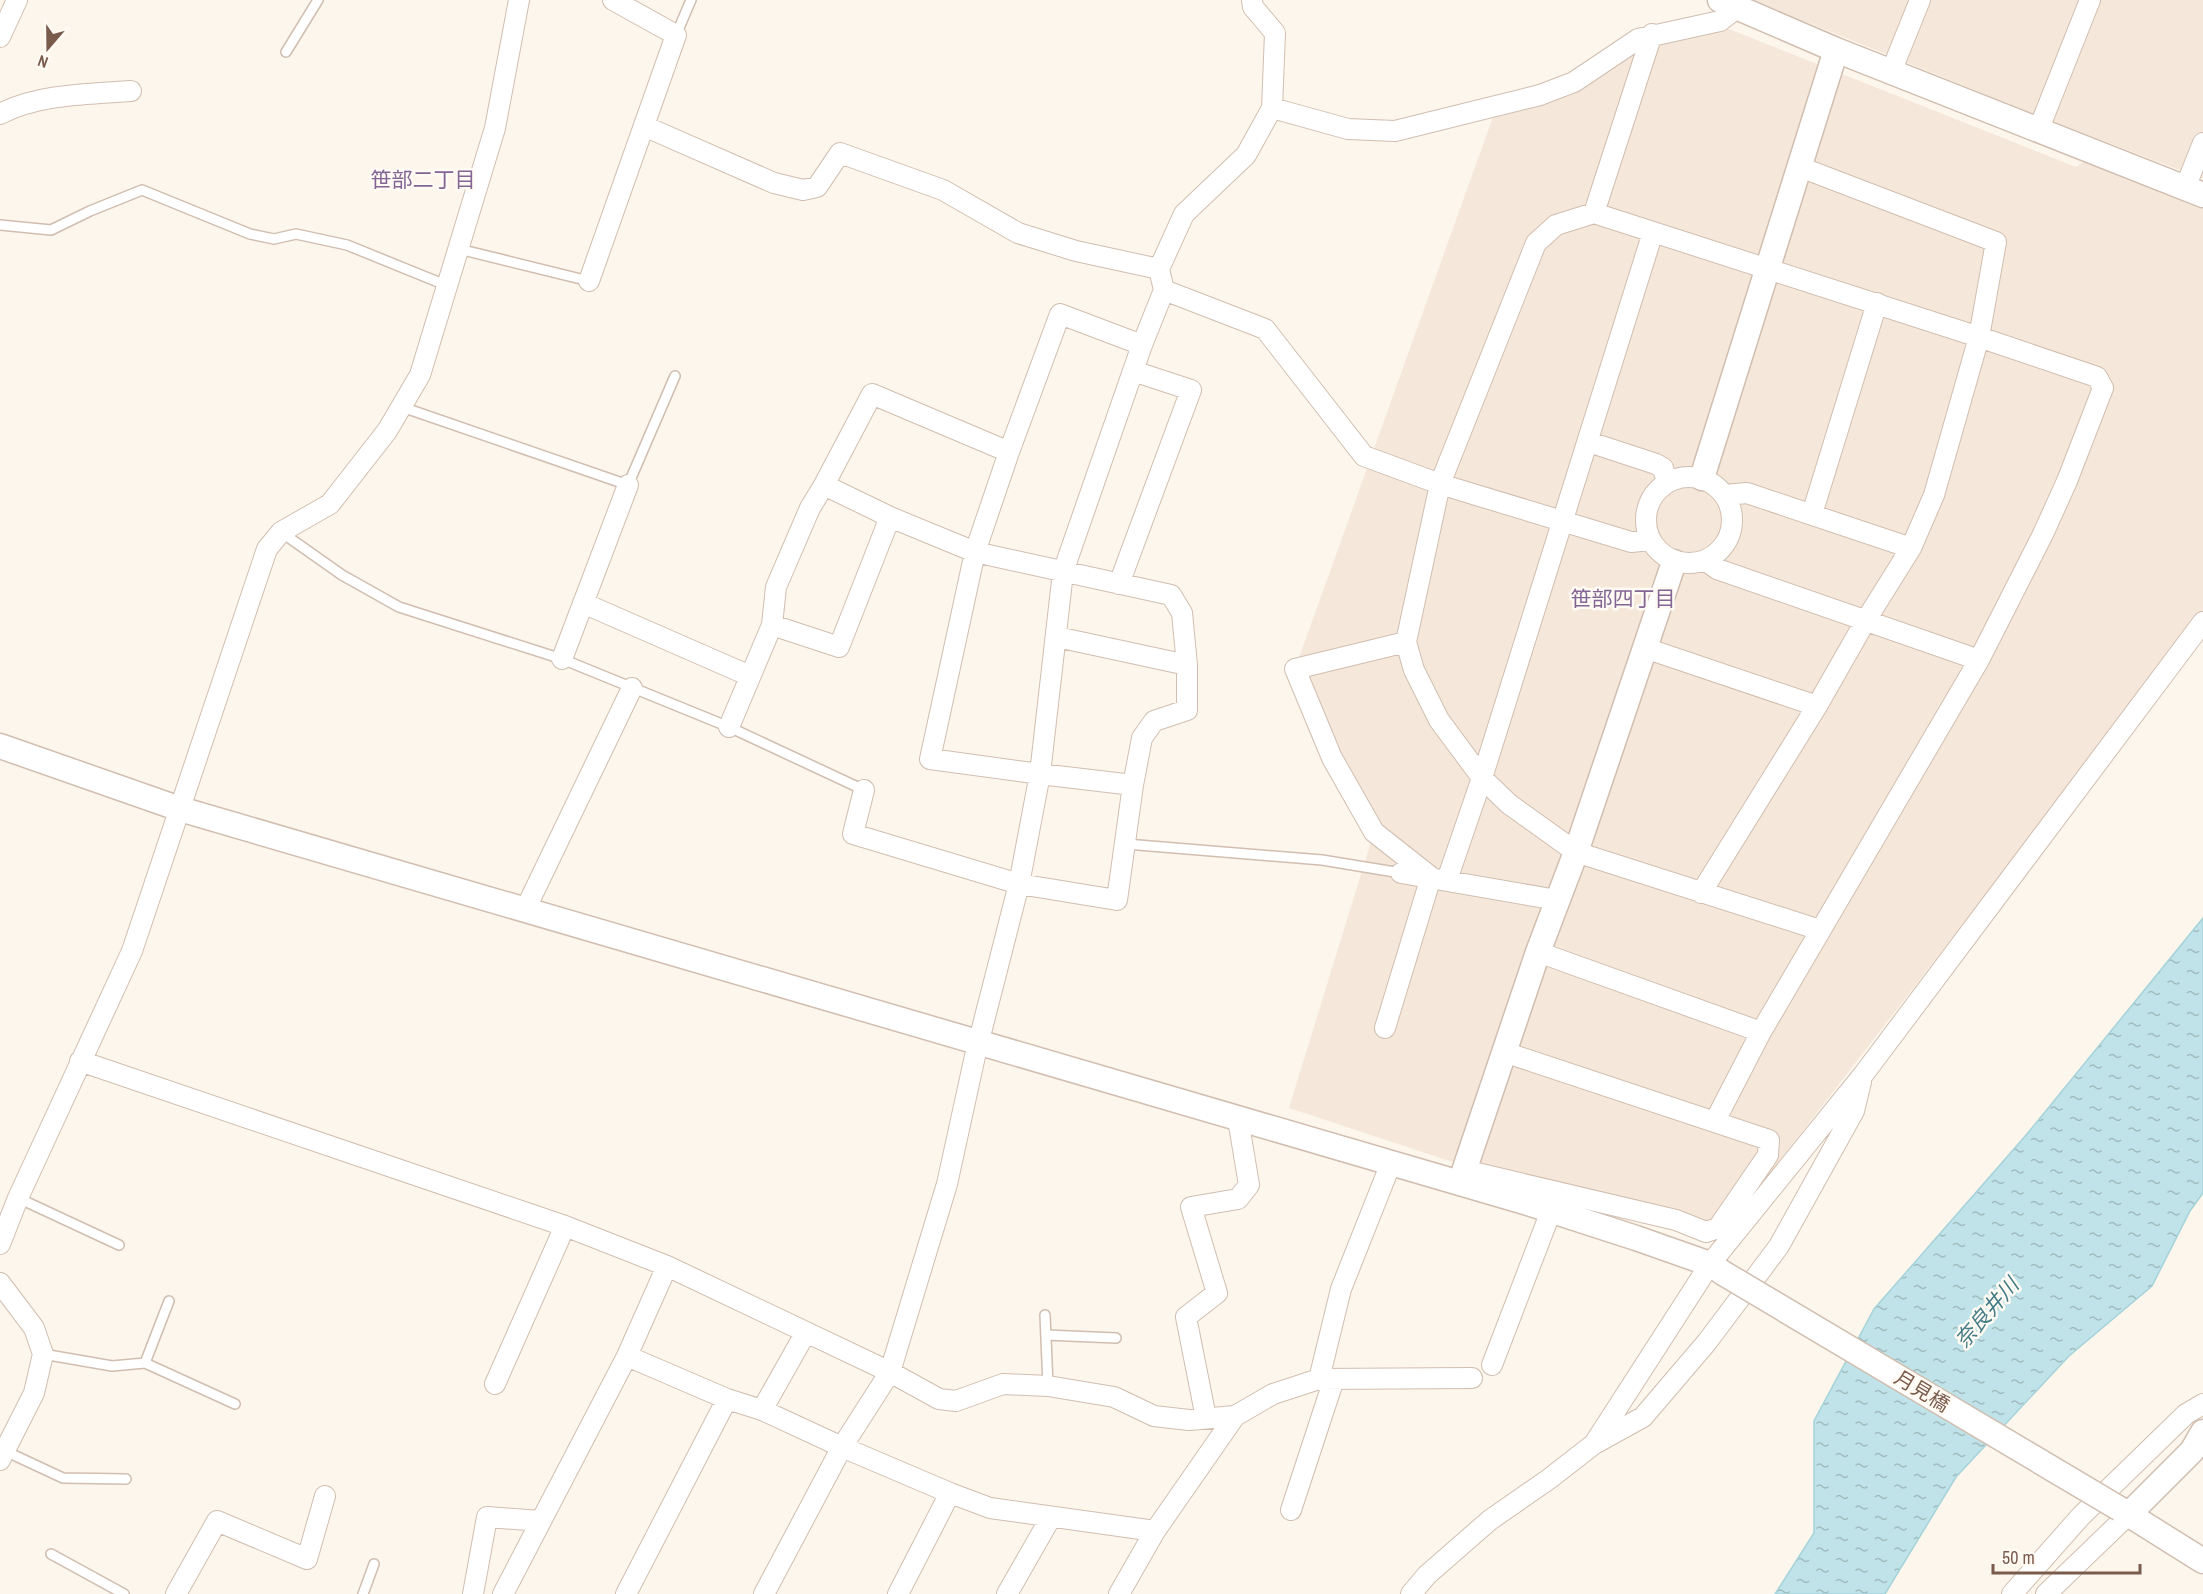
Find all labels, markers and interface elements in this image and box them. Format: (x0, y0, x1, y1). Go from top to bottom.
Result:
north arrow (18, 18, 78, 78)
text: N (35, 50, 51, 74)
district label: 笹部二丁目 (371, 165, 476, 194)
district label: 笹部四丁目 (1571, 584, 1676, 613)
water label: 奈良井川 (1948, 1270, 2026, 1354)
street label: 月見橋 (1890, 1364, 1955, 1418)
scale bar (1993, 1537, 2140, 1575)
text: 50 m (2002, 1545, 2035, 1570)

